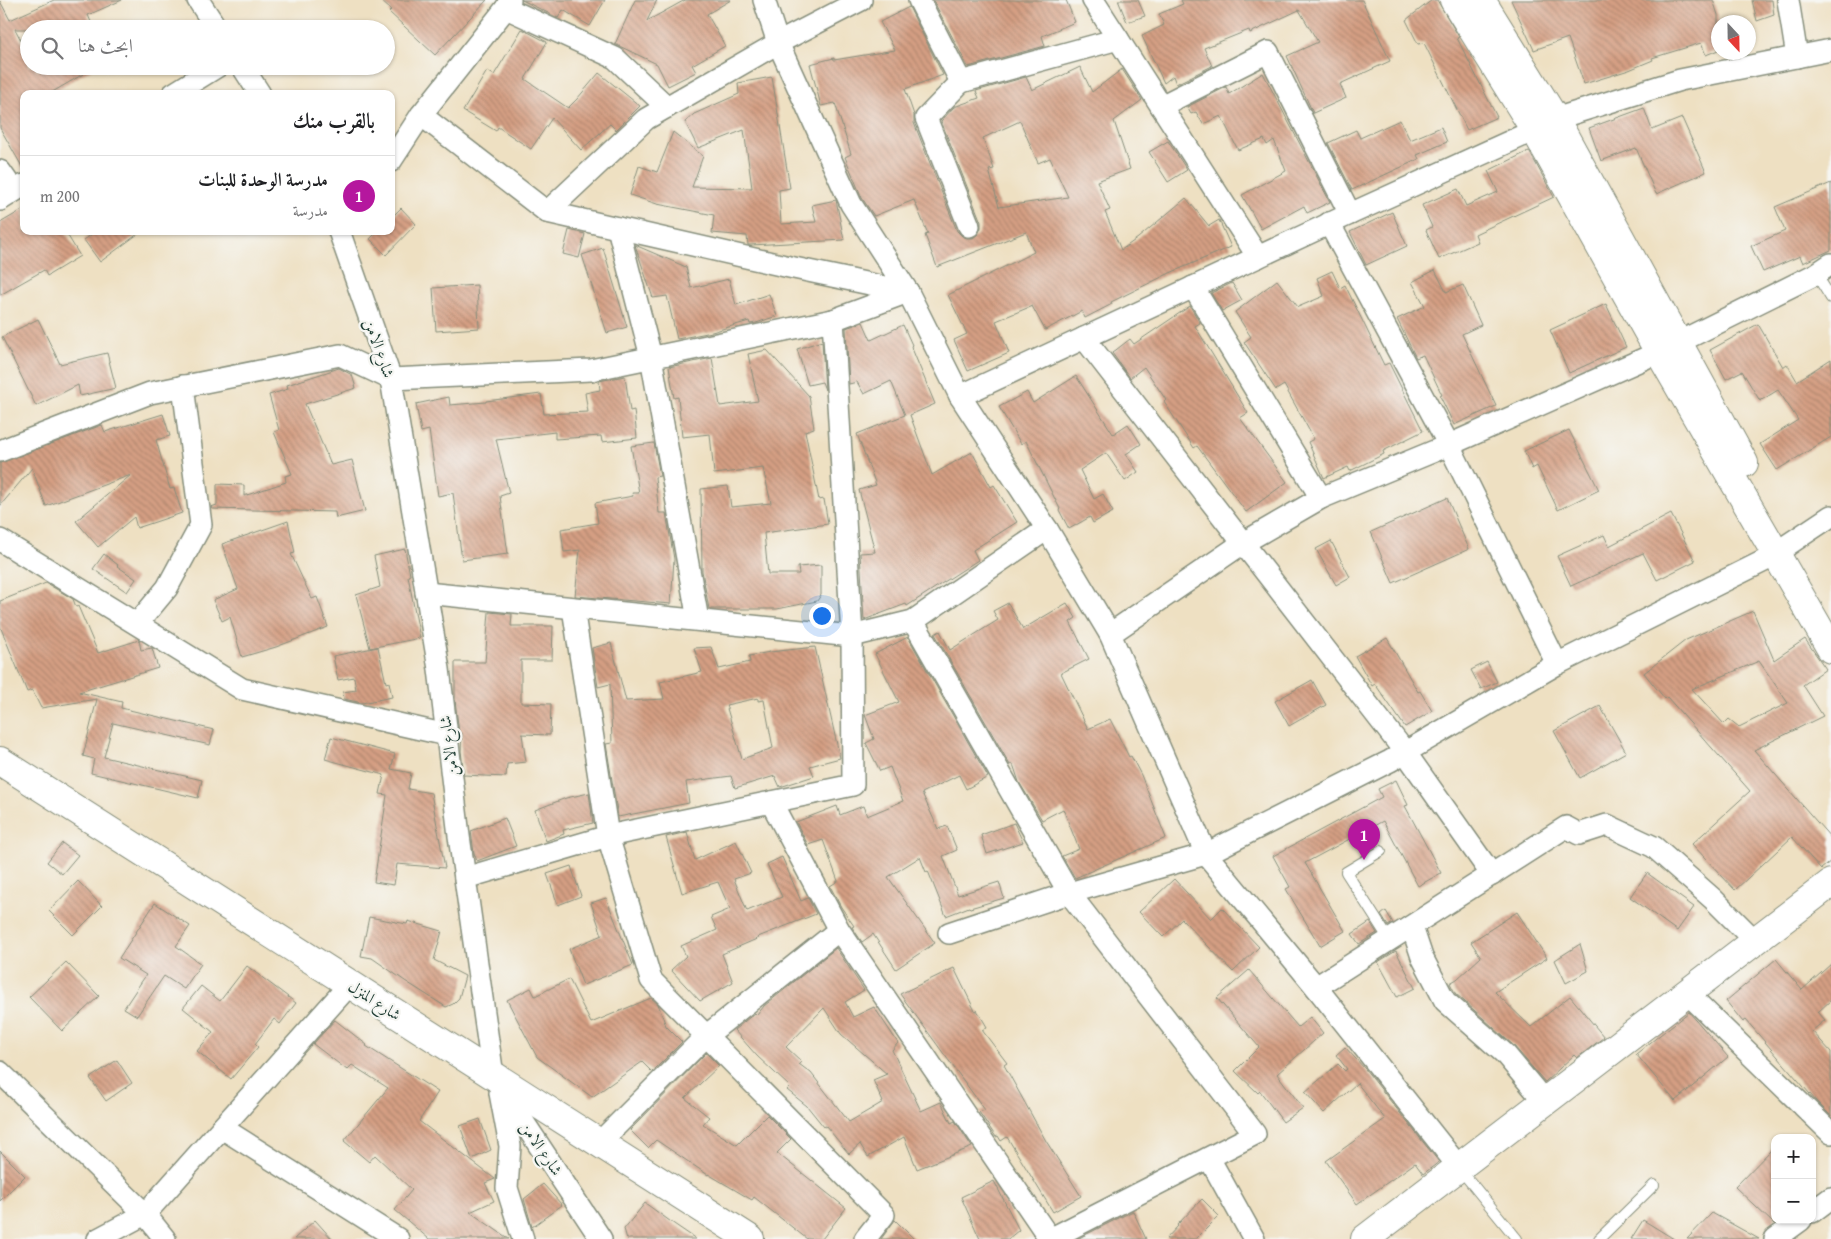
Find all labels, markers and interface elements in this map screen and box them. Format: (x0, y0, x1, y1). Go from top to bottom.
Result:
north arrow (1711, 15, 1756, 60)
search box (20, 20, 395, 75)
text: ابحث هنا (78, 31, 133, 59)
icon: search (38, 34, 66, 62)
text: بالقرب منك (293, 105, 375, 136)
text: مدرسة الوحدة للبنات (198, 165, 328, 193)
text: 200 m (40, 184, 80, 208)
text: 1 (355, 184, 363, 208)
text: مدرسة (293, 198, 328, 222)
street label: شارع الامن (357, 315, 401, 381)
your location (809, 603, 835, 629)
street label: شارع الامن (432, 714, 466, 778)
pin: 1 (1348, 819, 1380, 860)
street label: شارع المنزل (343, 974, 406, 1028)
street label: شارع الامن (513, 1116, 569, 1181)
map controls (1771, 1134, 1816, 1224)
button: + (1771, 1134, 1816, 1179)
button: − (1771, 1179, 1816, 1224)

